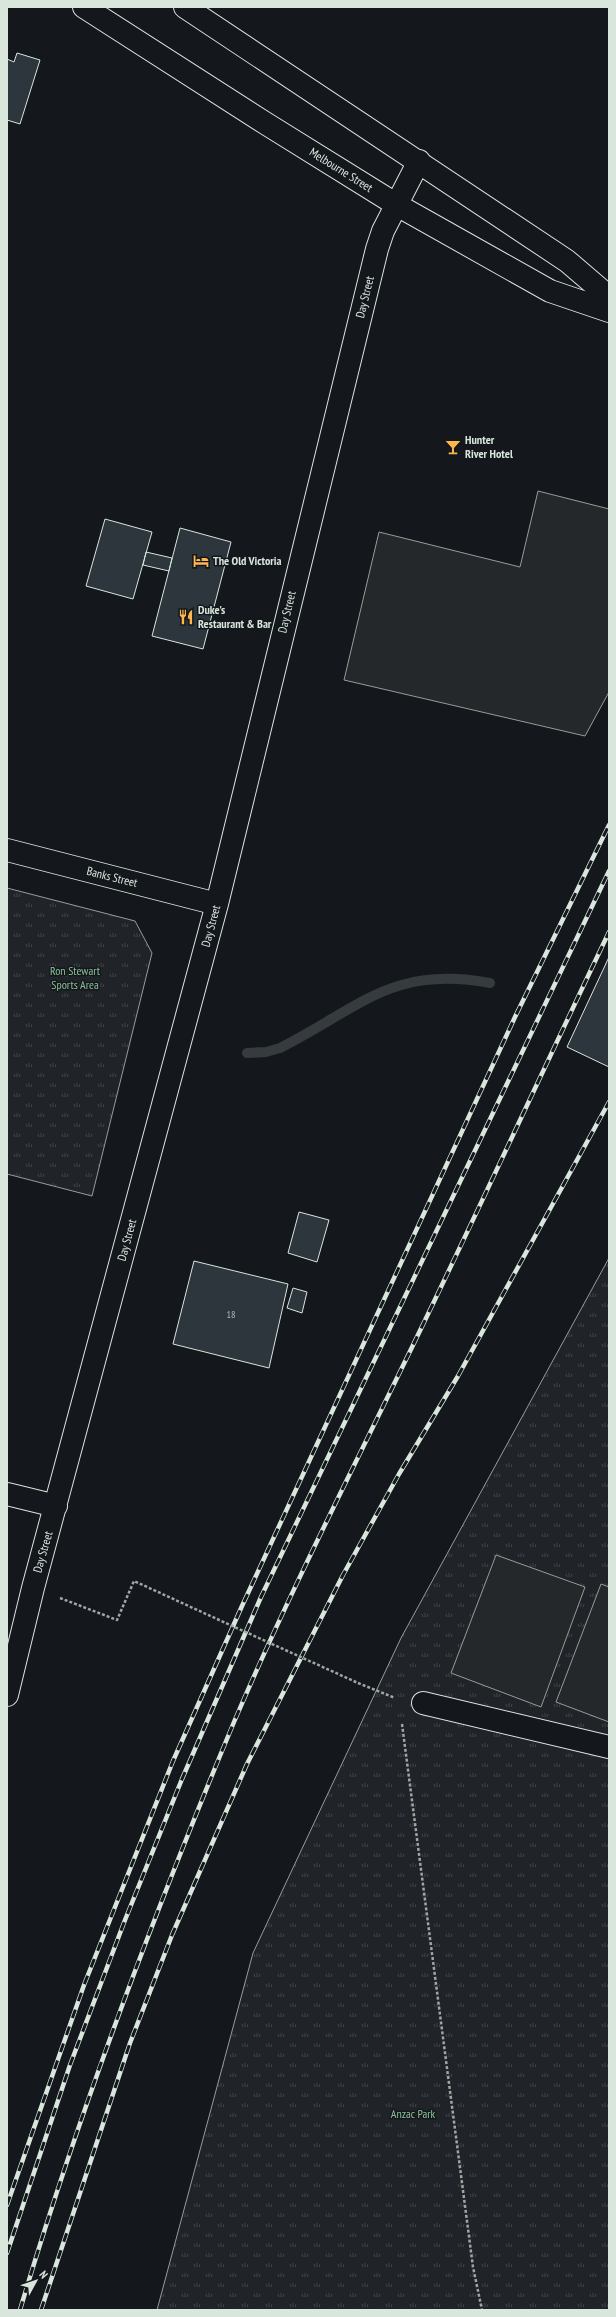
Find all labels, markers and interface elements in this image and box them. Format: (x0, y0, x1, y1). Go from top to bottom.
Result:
street label: Melbourne Street (307, 144, 376, 195)
street label: Day Street (352, 274, 377, 319)
place label: Hunter River Hotel (465, 432, 513, 461)
bar icon: Hunter River Hotel (444, 438, 462, 456)
hotel icon: The Old Victoria (192, 552, 210, 570)
place label: The Old Victoria (213, 553, 282, 568)
street label: Day Street (274, 589, 299, 634)
place label: Duke's Restaurant & Bar (198, 602, 272, 631)
restaurant icon: Duke's Restaurant & Bar (177, 608, 195, 626)
street label: Banks Street (85, 863, 140, 890)
street label: Day Street (198, 903, 223, 948)
park label: Ron Stewart Sports Area (50, 963, 101, 992)
street label: Day Street (114, 1217, 139, 1262)
house number: 18 (227, 1308, 236, 1321)
street label: Day Street (29, 1529, 56, 1574)
park label: Anzac Park (391, 2106, 436, 2121)
north arrow (16, 2261, 56, 2301)
text: N (36, 2268, 51, 2281)

